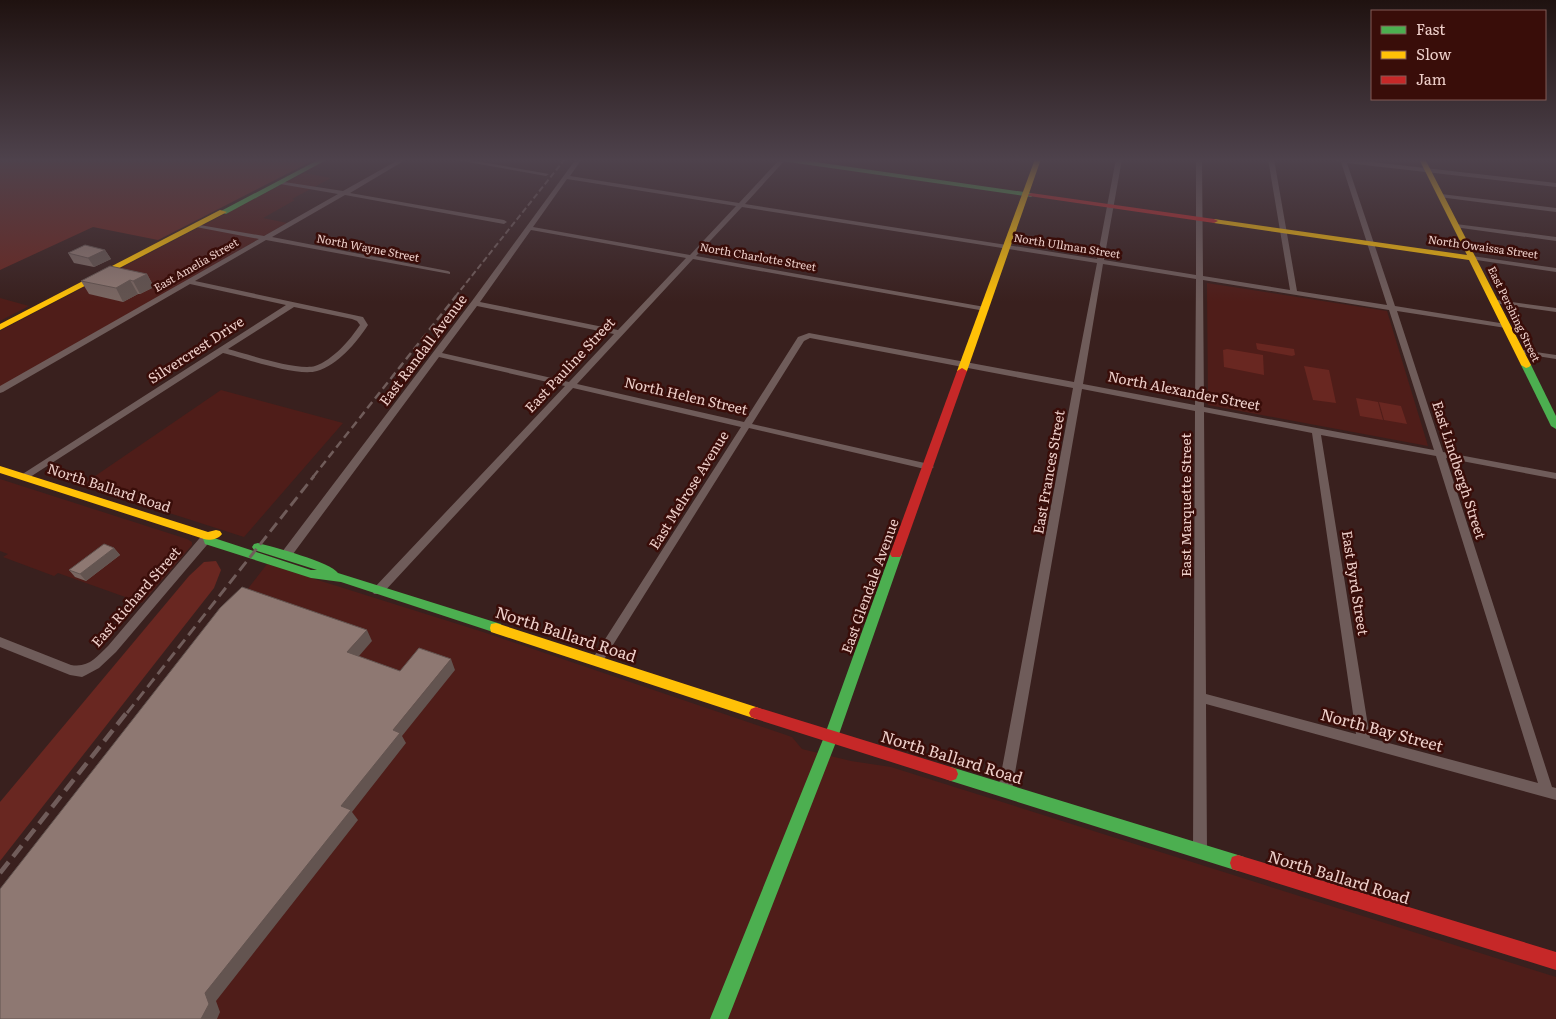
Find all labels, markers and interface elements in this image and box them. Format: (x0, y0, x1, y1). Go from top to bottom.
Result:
legend (1371, 10, 1546, 100)
text: Fast (1416, 17, 1445, 40)
text: Slow (1416, 42, 1451, 65)
text: Jam (1416, 67, 1447, 90)
street label: North Wayne Street (316, 229, 421, 265)
street label: North Ullman Street (1013, 229, 1122, 261)
street label: North Owaissa Street (1427, 230, 1540, 262)
street label: East Amelia Street (150, 233, 241, 295)
street label: North Charlotte Street (699, 238, 818, 274)
street label: East Pershing Street (1485, 263, 1545, 365)
street label: East Randall Avenue (374, 289, 471, 409)
street label: Silvercrest Drive (144, 311, 247, 388)
street label: East Pauline Street (520, 312, 619, 417)
street label: North Alexander Street (1106, 365, 1263, 415)
street label: North Helen Street (623, 371, 750, 419)
street label: East Lindbergh Street (1428, 398, 1492, 542)
street label: East Frances Street (1027, 408, 1069, 535)
street label: East Melrose Avenue (644, 426, 733, 553)
street label: East Marquette Street (1175, 433, 1195, 577)
street label: North Ballard Road (45, 458, 174, 517)
street label: East Glendale Avenue (835, 515, 903, 656)
street label: East Byrd Street (1338, 529, 1374, 637)
street label: East Richard Street (86, 542, 185, 651)
street label: North Ballard Road (493, 599, 640, 667)
street label: North Bay Street (1318, 701, 1447, 757)
street label: North Ballard Road (878, 723, 1026, 789)
street label: North Ballard Road (1265, 843, 1413, 909)

